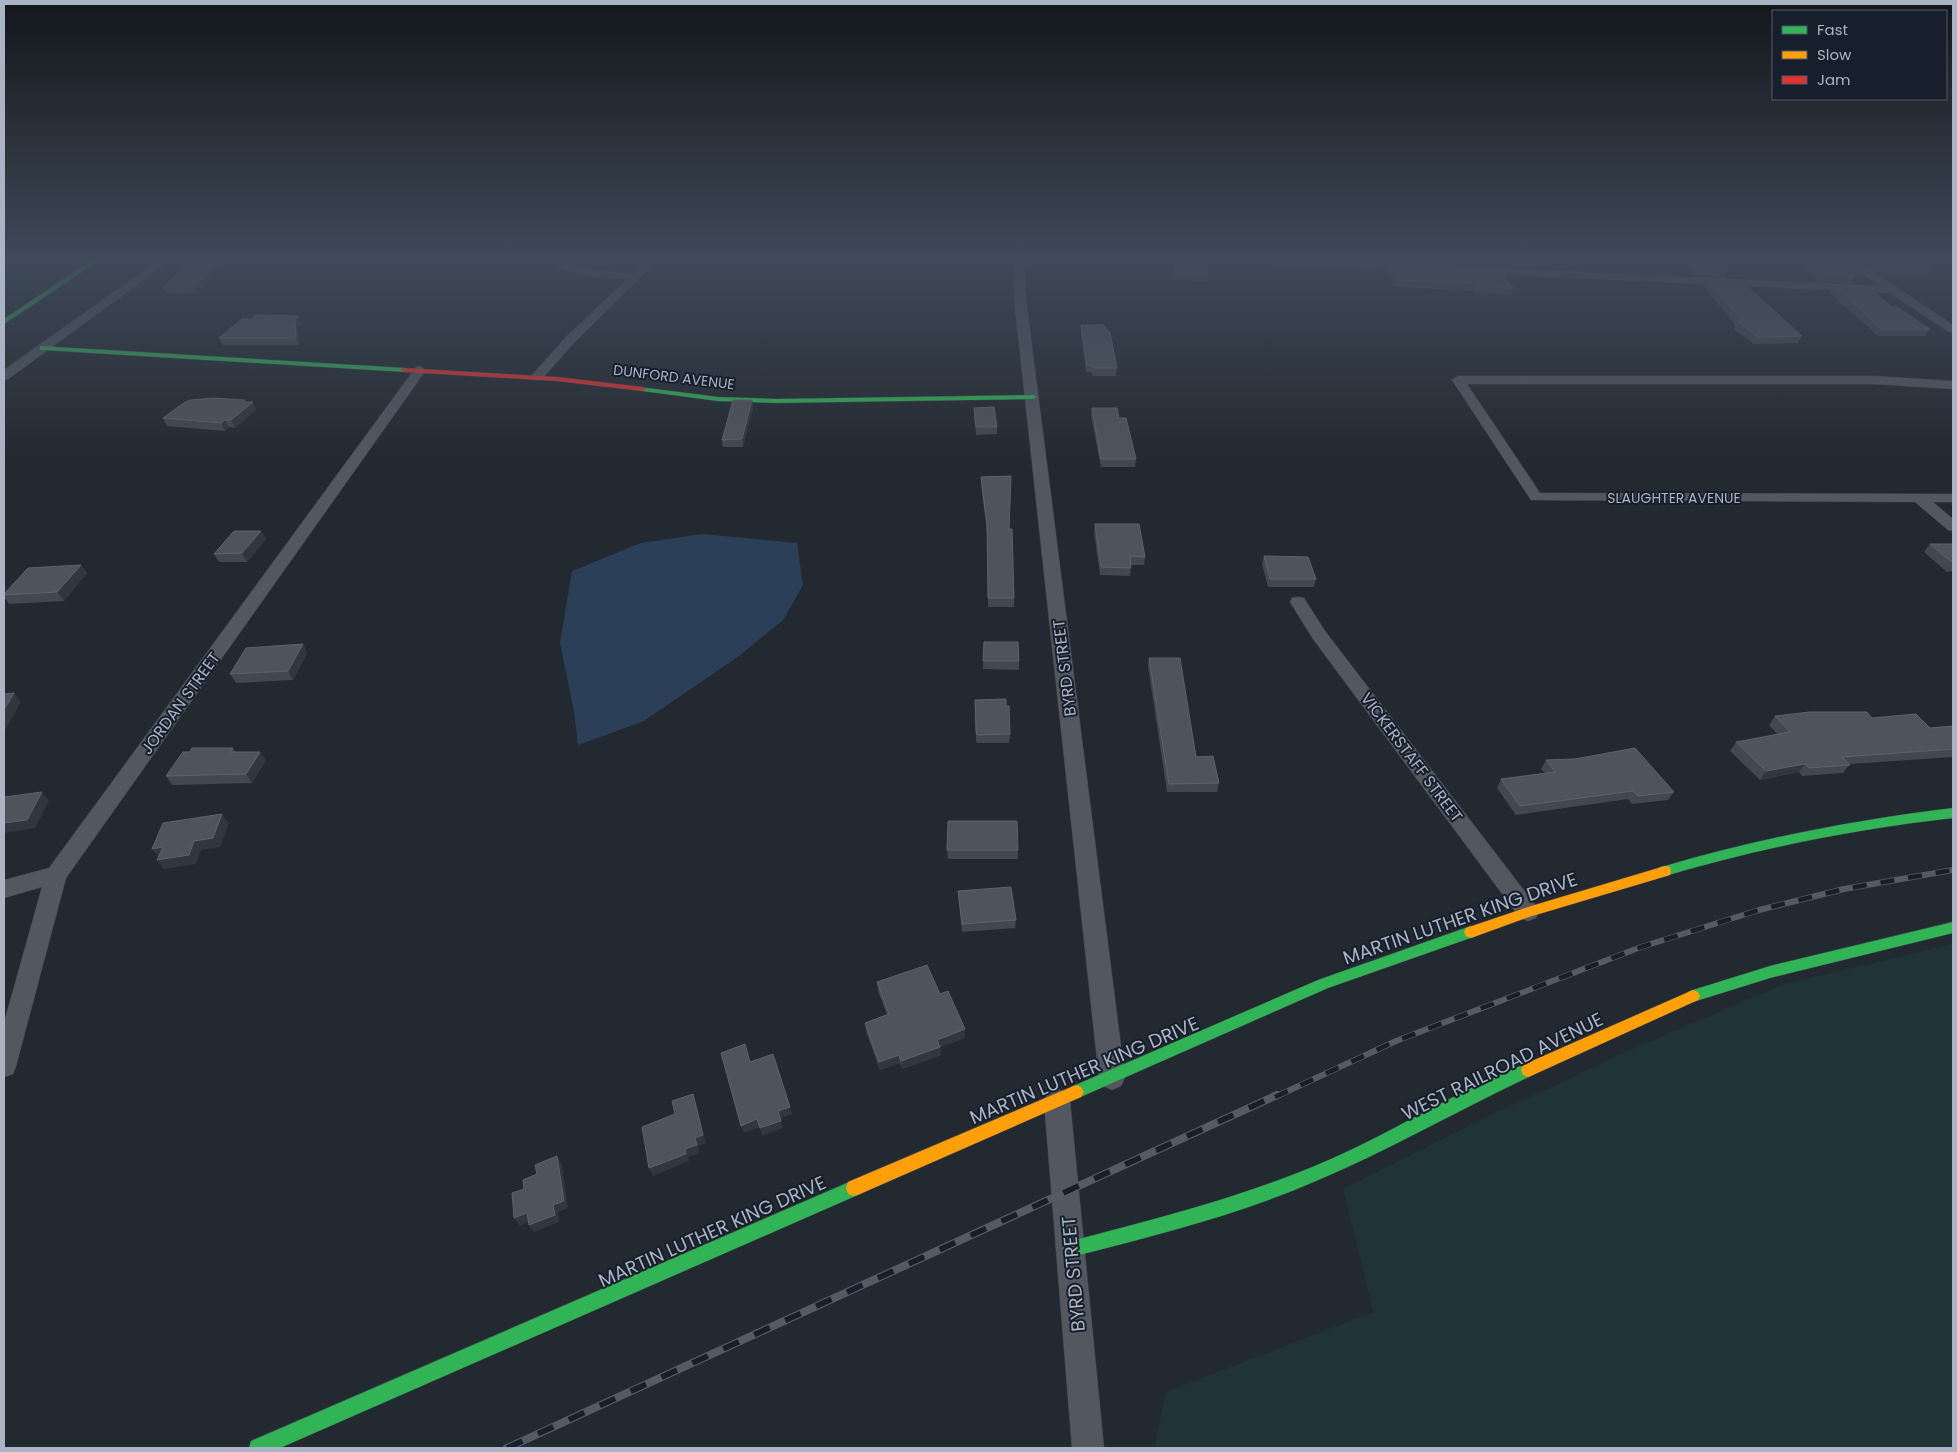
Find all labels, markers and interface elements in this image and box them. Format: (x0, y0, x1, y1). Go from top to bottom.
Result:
legend (1772, 10, 1947, 100)
text: Fast (1817, 19, 1848, 40)
text: Slow (1817, 44, 1852, 65)
text: Jam (1817, 69, 1851, 90)
street label: DUNFORD AVENUE (612, 360, 736, 394)
street label: SLAUGHTER AVENUE (1607, 488, 1741, 508)
street label: BYRD STREET (1047, 618, 1082, 718)
street label: JORDAN STREET (135, 647, 226, 759)
street label: VICKERSTAFF STREET (1355, 688, 1468, 827)
street label: MARTIN LUTHER KING DRIVE (1339, 866, 1581, 971)
street label: WEST RAILROAD AVENUE (1397, 1006, 1608, 1127)
street label: MARTIN LUTHER KING DRIVE (965, 1010, 1203, 1131)
street label: MARTIN LUTHER KING DRIVE (594, 1169, 830, 1294)
street label: BYRD STREET (1055, 1215, 1092, 1333)

